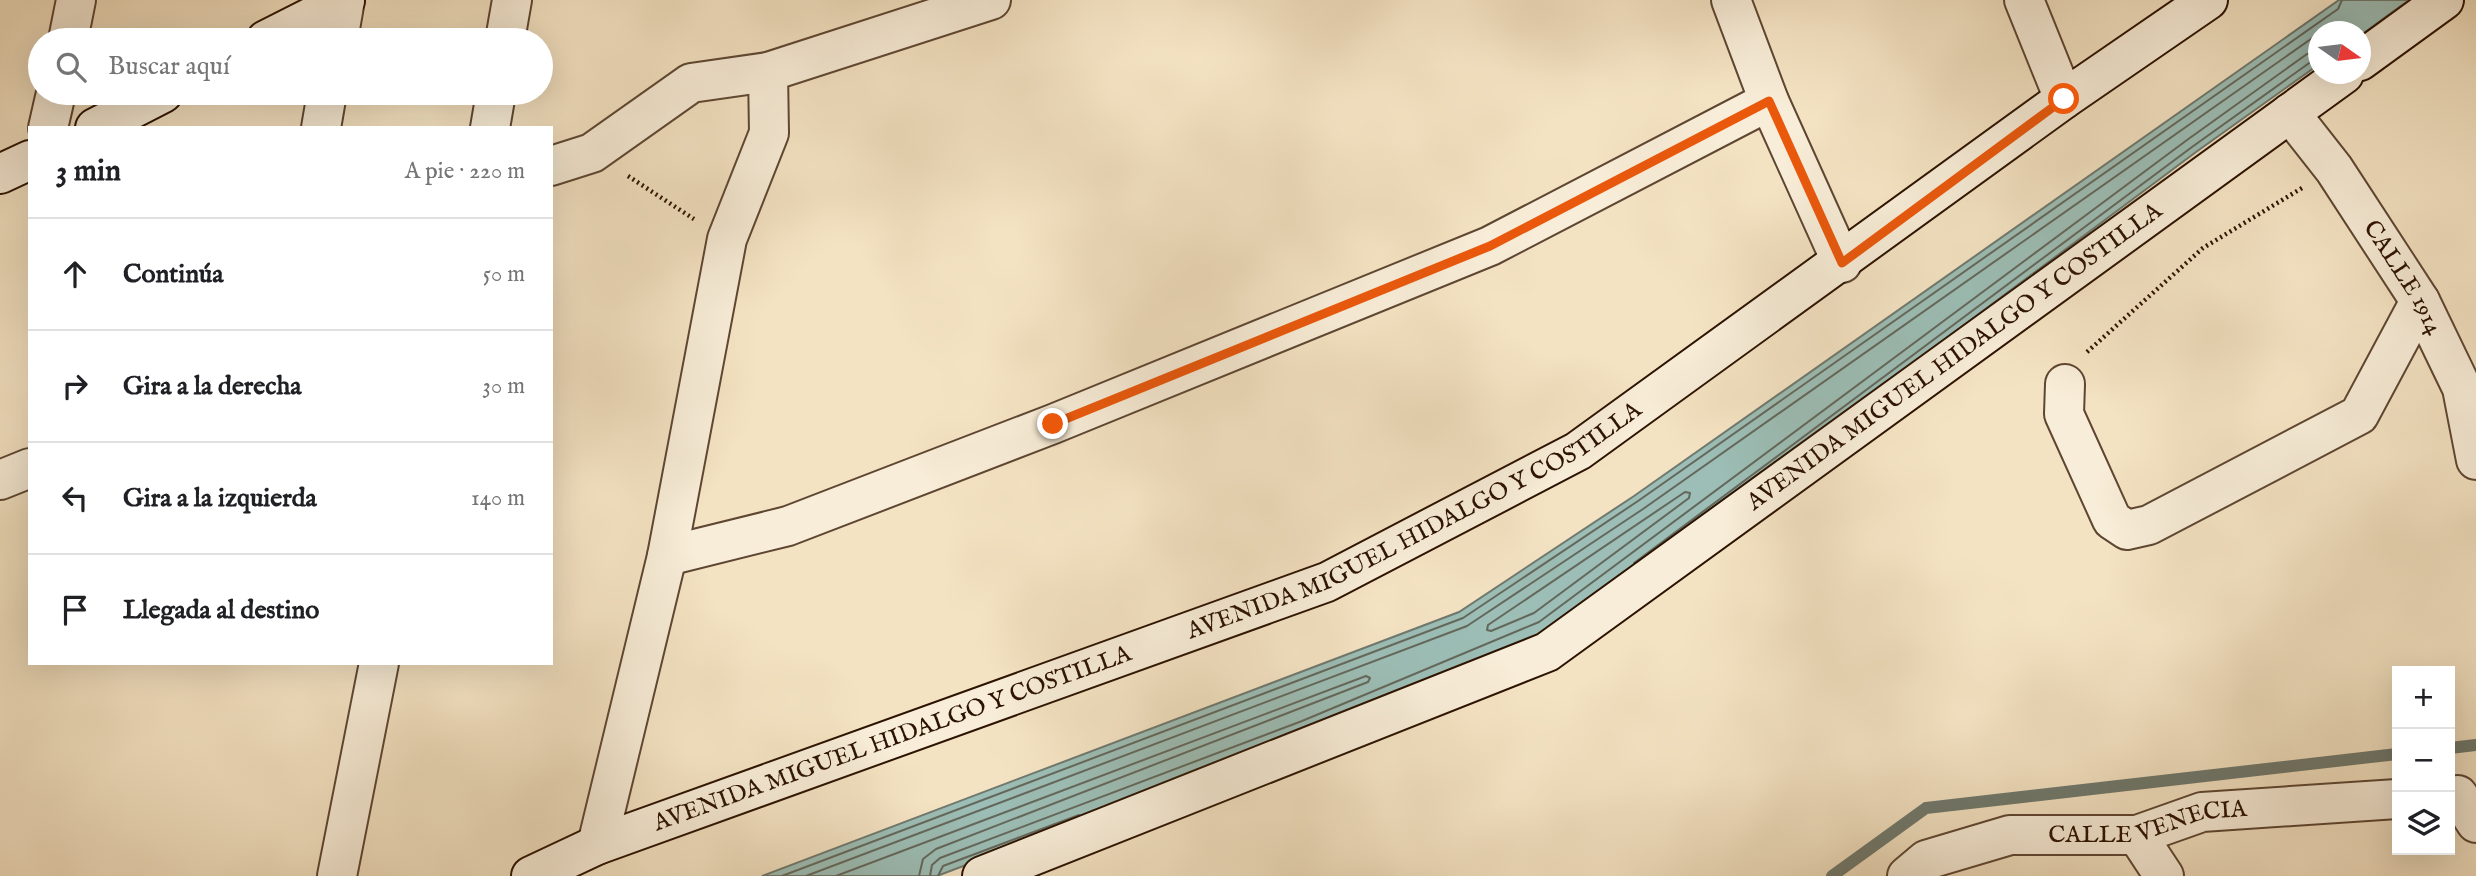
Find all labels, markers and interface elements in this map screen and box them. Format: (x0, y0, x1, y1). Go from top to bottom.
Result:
north arrow (2308, 21, 2371, 84)
search box (28, 28, 553, 105)
icon: search (52, 48, 90, 86)
text: Buscar aquí (108, 50, 230, 83)
route start (2048, 83, 2079, 114)
text: 3 min (56, 153, 121, 191)
text: A pie · 220 m (405, 157, 525, 186)
street label: AVENIDA MIGUEL HIDALGO Y COSTILLA (1740, 195, 2169, 518)
street label: CALLE 1914 (2356, 214, 2450, 340)
icon: ahead (56, 255, 94, 293)
text: Continúa (123, 258, 224, 291)
text: 50 m (483, 260, 525, 289)
icon: right (56, 367, 94, 405)
text: Gira a la derecha (123, 370, 302, 403)
text: 30 m (482, 372, 525, 401)
street label: AVENIDA MIGUEL HIDALGO Y COSTILLA (1182, 394, 1648, 647)
route end (1037, 408, 1068, 439)
icon: left (56, 479, 94, 517)
text: Gira a la izquierda (123, 482, 317, 515)
text: 140 m (471, 484, 525, 513)
icon: arrive (56, 591, 94, 629)
text: Llegada al destino (123, 594, 319, 627)
street label: AVENIDA MIGUEL HIDALGO Y COSTILLA (648, 638, 1137, 839)
map controls (2392, 666, 2455, 855)
button: + (2392, 666, 2455, 729)
button: − (2392, 729, 2455, 792)
button: layers (2392, 792, 2455, 855)
street label: CALLE VENECIA (2048, 793, 2249, 851)

